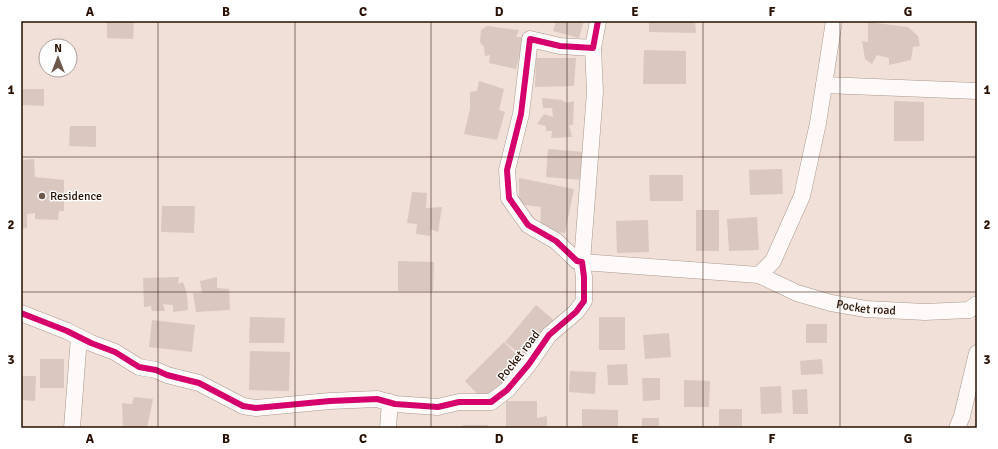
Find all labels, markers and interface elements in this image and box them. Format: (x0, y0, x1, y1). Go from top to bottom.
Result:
text: A (86, 4, 95, 20)
text: B (222, 4, 230, 20)
text: C (359, 4, 367, 20)
text: D (495, 4, 504, 20)
text: E (631, 4, 639, 20)
text: F (769, 4, 776, 20)
text: G (904, 4, 912, 20)
north arrow (38, 38, 78, 78)
text: N (54, 42, 62, 55)
text: 1 (7, 82, 15, 98)
text: 1 (983, 82, 991, 98)
place label: Residence (50, 189, 102, 204)
marker: Residence (37, 191, 47, 201)
text: 2 (7, 217, 15, 233)
text: 2 (983, 217, 991, 233)
street label: Pocket road (835, 297, 896, 318)
street label: Pocket road (495, 328, 543, 384)
text: 3 (7, 352, 15, 368)
text: 3 (983, 352, 991, 368)
text: A (86, 431, 95, 447)
text: B (222, 431, 230, 447)
text: C (359, 431, 367, 447)
text: D (495, 431, 504, 447)
text: E (631, 431, 639, 447)
text: F (769, 431, 776, 447)
text: G (904, 431, 912, 447)

